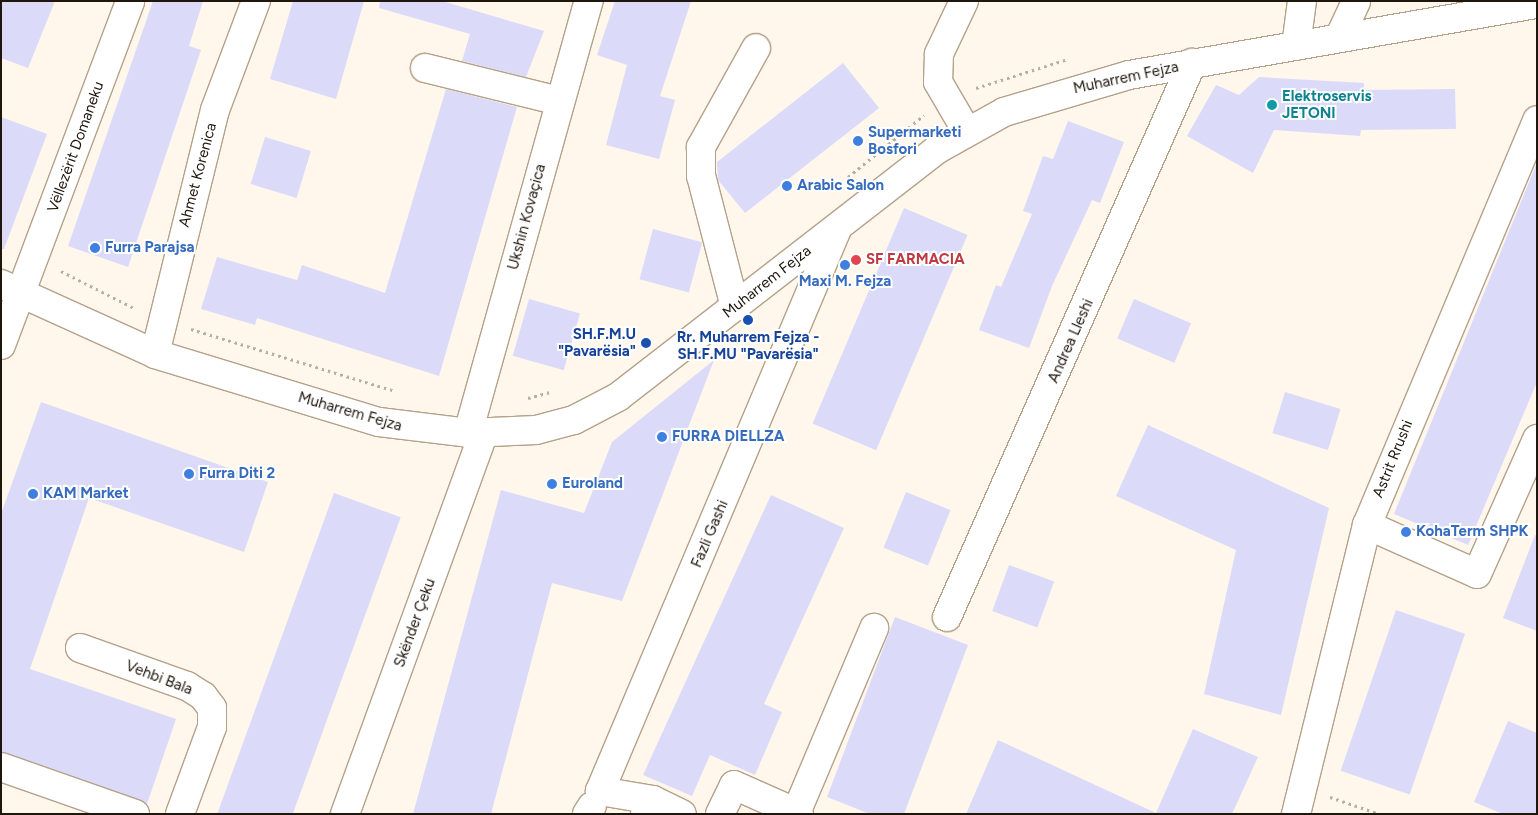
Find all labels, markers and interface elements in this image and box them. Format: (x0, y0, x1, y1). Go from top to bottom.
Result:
street label: Muharrem Fejza (1072, 58, 1180, 98)
street label: Vëllezërit Domaneku (44, 79, 108, 215)
place label: Elektroservis JETONI (1282, 87, 1372, 122)
marker: Elektroservis JETONI (1266, 99, 1278, 111)
street label: Ahmet Korenica (175, 121, 221, 229)
place label: Supermarketi Bosfori (868, 123, 961, 158)
marker: Supermarketi Bosfori (852, 135, 864, 147)
street label: Ukshin Kovaçica (504, 162, 550, 272)
place label: Arabic Salon (797, 177, 884, 195)
marker: Arabic Salon (781, 180, 793, 192)
place label: Furra Parajsa (105, 239, 195, 257)
marker: Furra Parajsa (89, 242, 101, 254)
street label: Muharrem Fejza (719, 242, 815, 322)
place label: SF FARMACIA (866, 251, 965, 269)
marker: SF FARMACIA (850, 254, 862, 266)
marker: Maxi M. Fejza (839, 259, 851, 271)
place label: Maxi M. Fejza (799, 273, 891, 291)
street label: Andrea Lleshi (1044, 296, 1098, 386)
marker: Rr. Muharrem Fejza - SH.F.MU "Pavarësia" (742, 314, 754, 326)
place label: SH.F.M.U "Pavarësia" (558, 325, 636, 360)
place label: Rr. Muharrem Fejza - SH.F.MU "Pavarësia" (677, 328, 819, 363)
marker: SH.F.M.U "Pavarësia" (640, 337, 652, 349)
street label: Muharrem Fejza (296, 389, 404, 435)
street label: Astrit Rrushi (1369, 417, 1417, 501)
place label: FURRA DIELLZA (672, 428, 785, 446)
marker: FURRA DIELLZA (656, 431, 668, 443)
place label: Furra Diti 2 (199, 465, 275, 483)
marker: Furra Diti 2 (183, 468, 195, 480)
place label: Euroland (562, 475, 623, 493)
marker: Euroland (546, 478, 558, 490)
place label: KAM Market (43, 485, 129, 503)
marker: KAM Market (27, 488, 39, 500)
street label: Fazli Gashi (688, 498, 732, 570)
place label: KohaTerm SHPK (1416, 523, 1529, 541)
marker: KohaTerm SHPK (1400, 526, 1412, 538)
street label: Skënder Çeku (391, 576, 439, 670)
street label: Vehbi Bala (123, 657, 195, 699)

